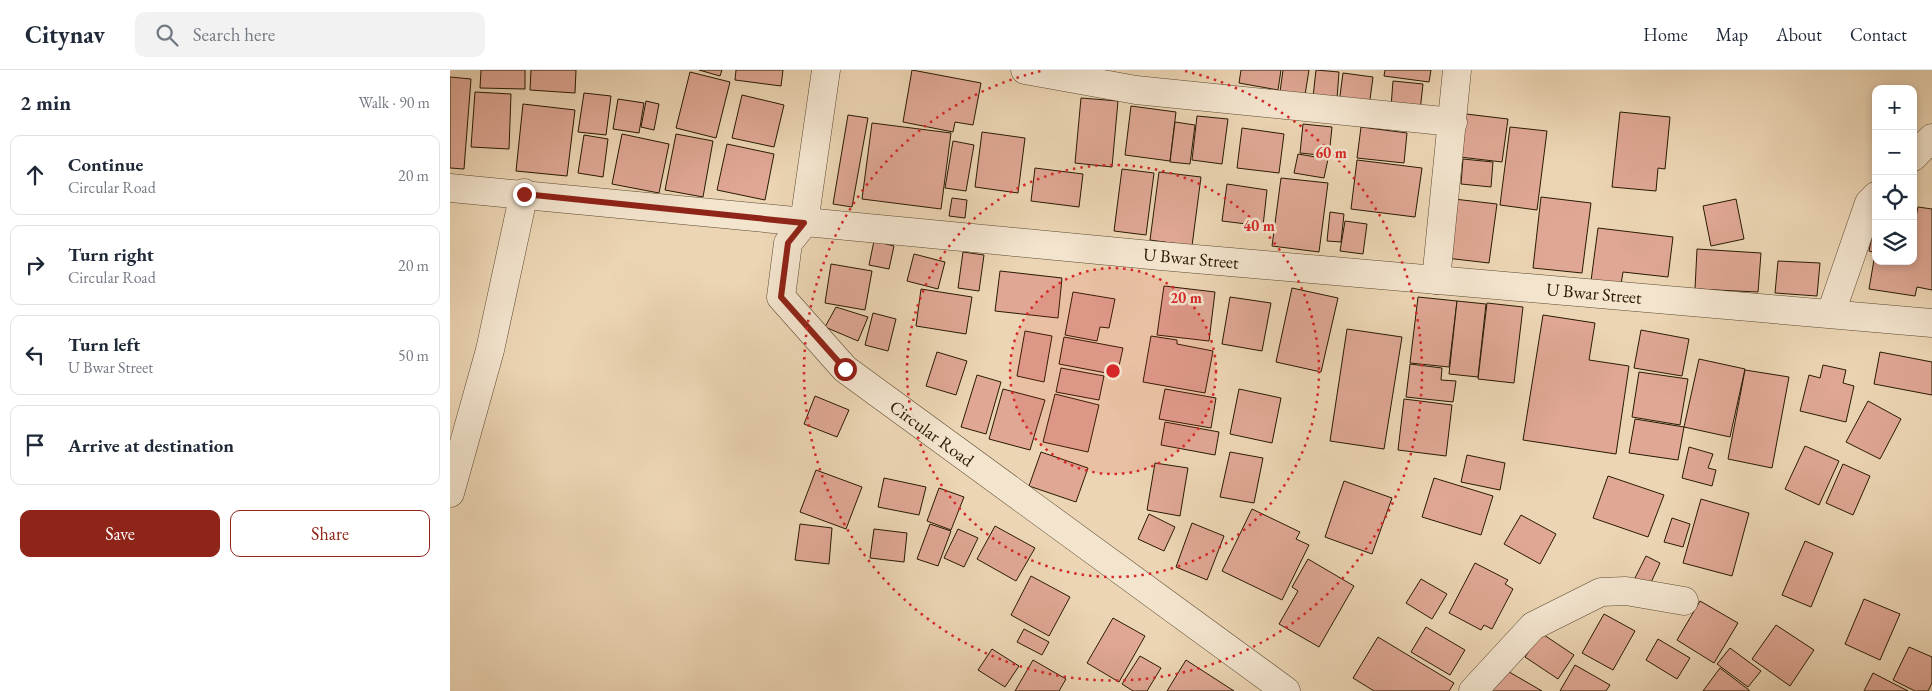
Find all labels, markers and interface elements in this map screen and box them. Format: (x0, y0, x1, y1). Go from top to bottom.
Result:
search box (135, 12, 485, 57)
text: Citynav (25, 19, 105, 50)
icon: search (153, 21, 181, 49)
text: Search here (193, 22, 275, 47)
text: Home (1643, 23, 1688, 46)
text: Map (1716, 23, 1748, 46)
text: About (1776, 23, 1822, 46)
text: Contact (1850, 23, 1907, 46)
map controls (1872, 85, 1917, 265)
button: + (1872, 85, 1917, 130)
text: 2 min (20, 89, 71, 116)
text: Walk · 90 m (359, 92, 430, 113)
button: − (1872, 130, 1917, 175)
text: 60 m (1315, 143, 1347, 162)
text: Continue (68, 152, 143, 177)
icon: ahead (21, 161, 49, 189)
text: 20 m (398, 165, 429, 186)
button: locate (1872, 175, 1917, 220)
text: Circular Road (68, 177, 156, 198)
route end (513, 183, 536, 206)
text: 40 m (1243, 216, 1275, 235)
button: layers (1872, 220, 1917, 265)
text: Turn right (68, 242, 154, 267)
street label: U Bwar Street (1142, 242, 1240, 274)
icon: right (21, 251, 49, 279)
text: 20 m (398, 255, 429, 276)
text: Circular Road (68, 267, 156, 288)
street label: U Bwar Street (1545, 277, 1643, 309)
text: 20 m (1170, 288, 1202, 307)
text: Turn left (68, 332, 140, 357)
icon: left (21, 341, 49, 369)
text: 50 m (398, 345, 429, 366)
text: U Bwar Street (68, 357, 153, 378)
route start (834, 358, 857, 381)
centre of rings (1104, 362, 1122, 380)
street label: Circular Road (885, 395, 979, 472)
icon: arrive (21, 431, 49, 459)
text: Arrive at destination (68, 433, 234, 458)
button: Save (20, 510, 220, 557)
button: Share (230, 510, 430, 557)

